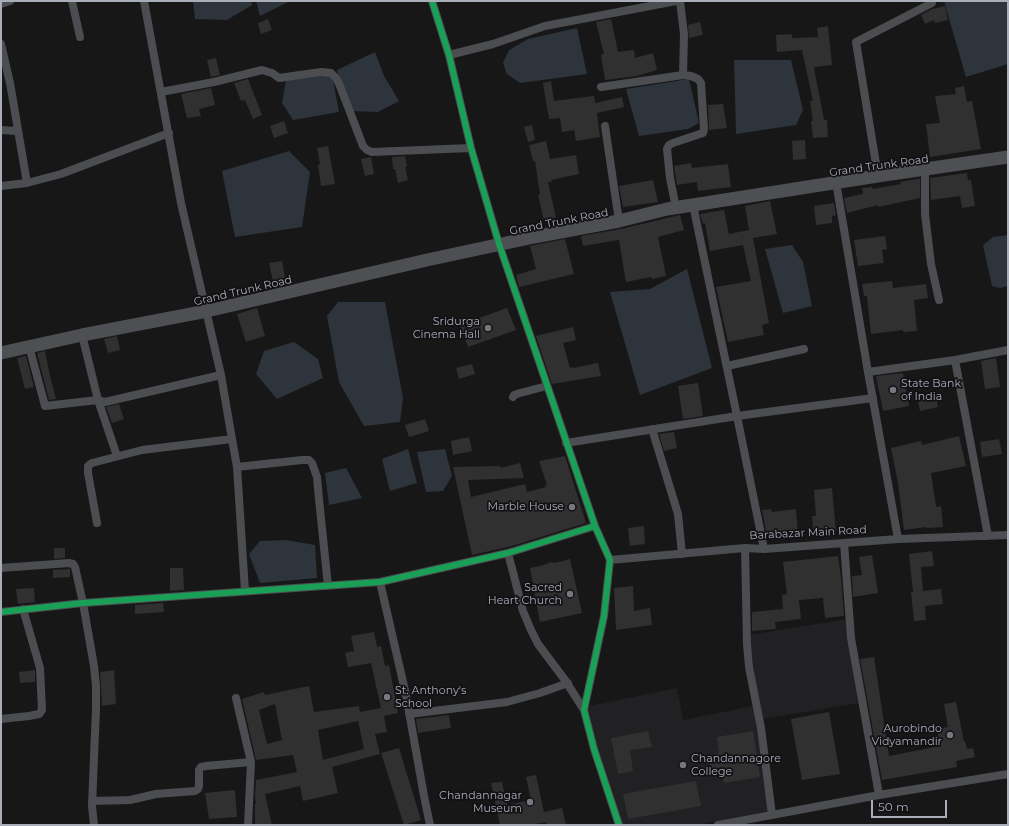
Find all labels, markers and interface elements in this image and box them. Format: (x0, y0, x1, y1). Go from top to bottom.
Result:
street label: Grand Trunk Road (828, 152, 930, 180)
street label: Grand Trunk Road (508, 206, 610, 238)
street label: Grand Trunk Road (193, 273, 293, 309)
place label: Sridurga Cinema Hall (413, 315, 480, 341)
marker: Sridurga Cinema Hall (483, 323, 493, 333)
place label: State Bank of India (901, 377, 961, 403)
marker: State Bank of India (888, 385, 898, 395)
place label: Marble House (487, 500, 564, 514)
marker: Marble House (567, 502, 577, 512)
street label: Barabazar Main Road (749, 523, 867, 543)
place label: Sacred Heart Church (488, 581, 562, 607)
marker: Sacred Heart Church (565, 589, 575, 599)
place label: St. Anthony's School (395, 684, 466, 710)
marker: St. Anthony's School (382, 692, 392, 702)
place label: Aurobindo Vidyamandir (871, 722, 942, 748)
marker: Aurobindo Vidyamandir (945, 730, 955, 740)
place label: Chandannagore College (691, 752, 781, 778)
marker: Chandannagore College (678, 760, 688, 770)
place label: Chandannagar Museum (439, 789, 522, 815)
scale bar (873, 792, 949, 818)
marker: Chandannagar Museum (525, 797, 535, 807)
text: 50 m (878, 799, 909, 814)

